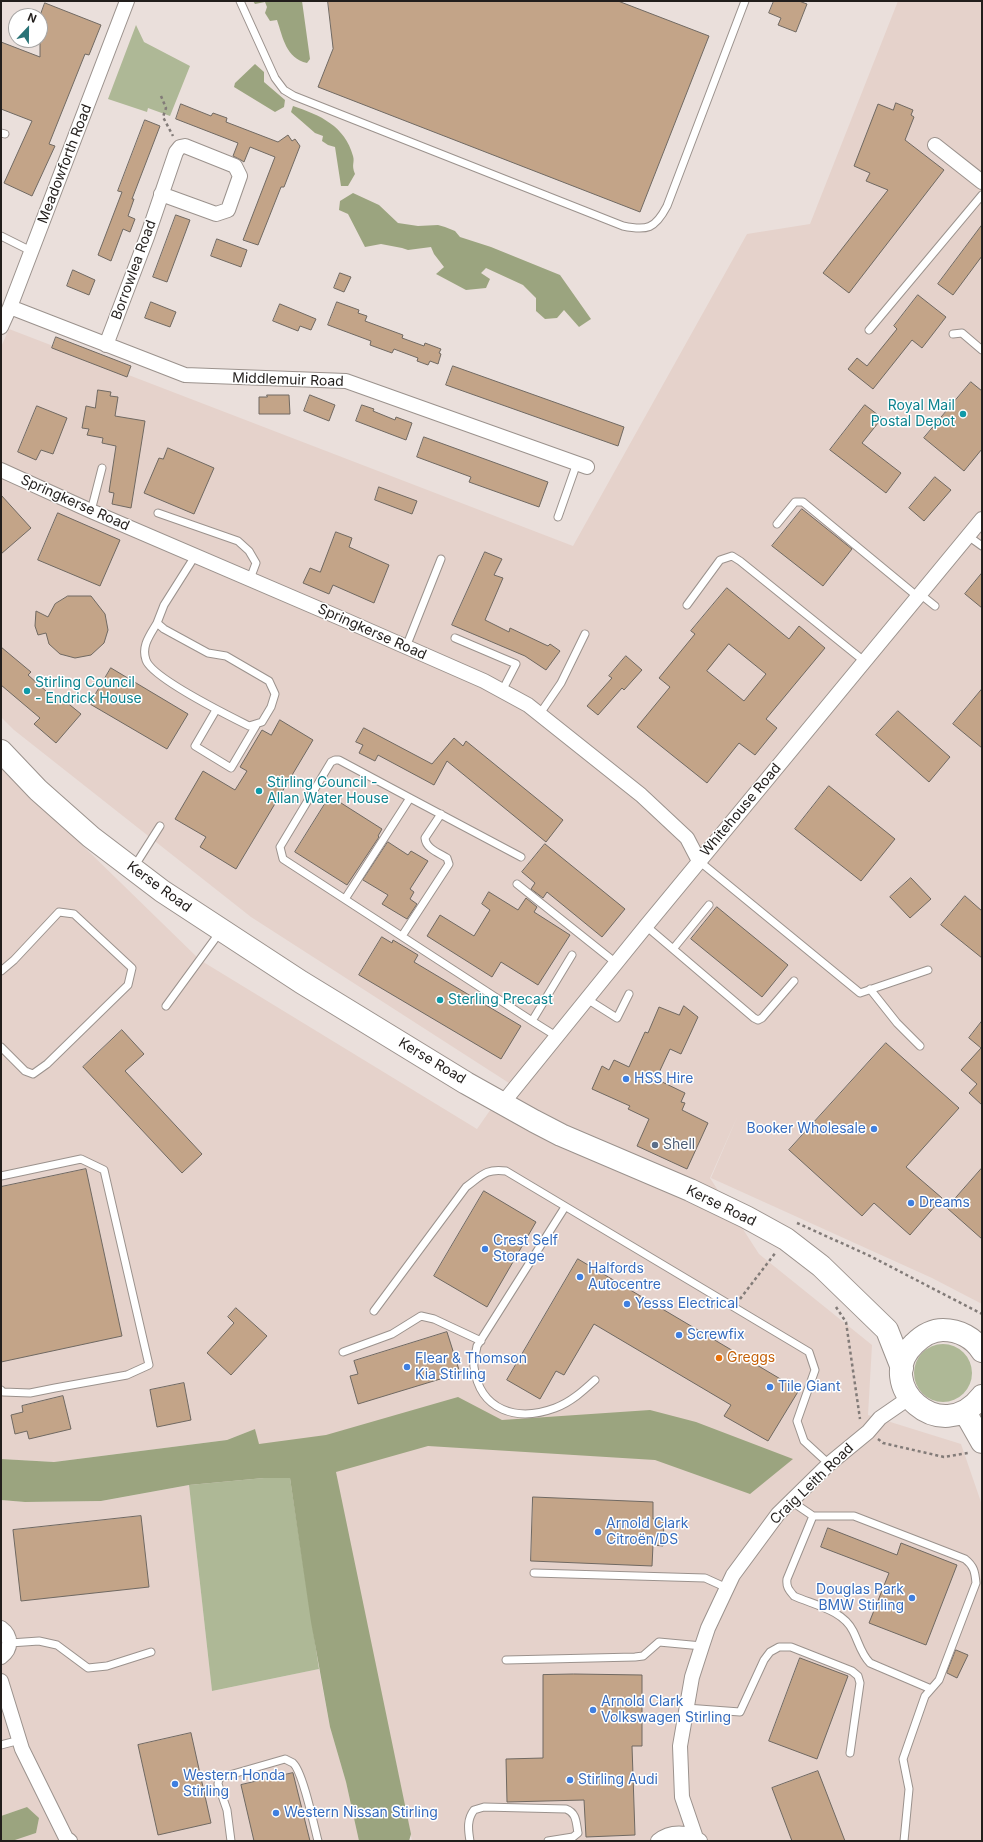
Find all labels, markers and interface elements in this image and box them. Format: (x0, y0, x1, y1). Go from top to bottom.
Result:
north arrow (8, 8, 48, 48)
text: N (26, 10, 39, 26)
street label: Meadowforth Road (35, 102, 95, 226)
street label: Borrowlea Road (108, 218, 160, 322)
street label: Middlemuir Road (232, 370, 344, 390)
place label: Royal Mail Postal Depot (871, 398, 955, 430)
marker: Royal Mail Postal Depot (958, 409, 968, 419)
street label: Springkerse Road (18, 471, 132, 535)
street label: Springkerse Road (315, 600, 429, 664)
place label: Stirling Council - Endrick House (35, 675, 142, 708)
marker: Stirling Council - Endrick House (22, 686, 32, 696)
street label: Whitehouse Road (697, 760, 785, 860)
place label: Stirling Council - Allan Water House (267, 775, 389, 808)
marker: Stirling Council - Allan Water House (254, 786, 264, 796)
street label: Kerse Road (124, 858, 194, 916)
place label: Sterling Precast (448, 992, 553, 1008)
marker: Sterling Precast (435, 995, 445, 1005)
street label: Kerse Road (395, 1034, 469, 1088)
place label: HSS Hire (634, 1071, 693, 1087)
marker: HSS Hire (621, 1074, 631, 1084)
place label: Booker Wholesale (746, 1121, 866, 1137)
marker: Booker Wholesale (869, 1124, 879, 1134)
place label: Shell (663, 1137, 695, 1153)
marker: Shell (650, 1140, 660, 1150)
street label: Kerse Road (683, 1182, 759, 1230)
place label: Dreams (919, 1195, 970, 1211)
marker: Dreams (906, 1198, 916, 1208)
place label: Crest Self Storage (493, 1233, 558, 1266)
marker: Crest Self Storage (480, 1244, 490, 1254)
place label: Halfords Autocentre (588, 1261, 661, 1294)
marker: Halfords Autocentre (575, 1272, 585, 1282)
place label: Yesss Electrical (635, 1296, 739, 1312)
marker: Yesss Electrical (622, 1299, 632, 1309)
place label: Screwfix (687, 1327, 745, 1343)
marker: Screwfix (674, 1330, 684, 1340)
place label: Greggs (727, 1350, 775, 1366)
place label: Flear & Thomson Kia Stirling (415, 1351, 527, 1384)
marker: Greggs (714, 1353, 724, 1363)
marker: Flear & Thomson Kia Stirling (402, 1362, 412, 1372)
place label: Tile Giant (778, 1379, 840, 1395)
marker: Tile Giant (765, 1382, 775, 1392)
street label: Craig Leith Road (767, 1440, 857, 1528)
place label: Arnold Clark Citroën/DS (606, 1516, 688, 1548)
marker: Arnold Clark Citroën/DS (593, 1527, 603, 1537)
place label: Douglas Park BMW Stirling (816, 1582, 904, 1614)
marker: Douglas Park BMW Stirling (907, 1593, 917, 1603)
place label: Arnold Clark Volkswagen Stirling (601, 1694, 731, 1726)
marker: Arnold Clark Volkswagen Stirling (588, 1705, 598, 1715)
place label: Western Honda Stirling (183, 1768, 285, 1800)
place label: Stirling Audi (578, 1772, 658, 1788)
marker: Stirling Audi (565, 1775, 575, 1785)
marker: Western Honda Stirling (170, 1779, 180, 1789)
place label: Western Nissan Stirling (284, 1805, 438, 1821)
marker: Western Nissan Stirling (271, 1808, 281, 1818)

